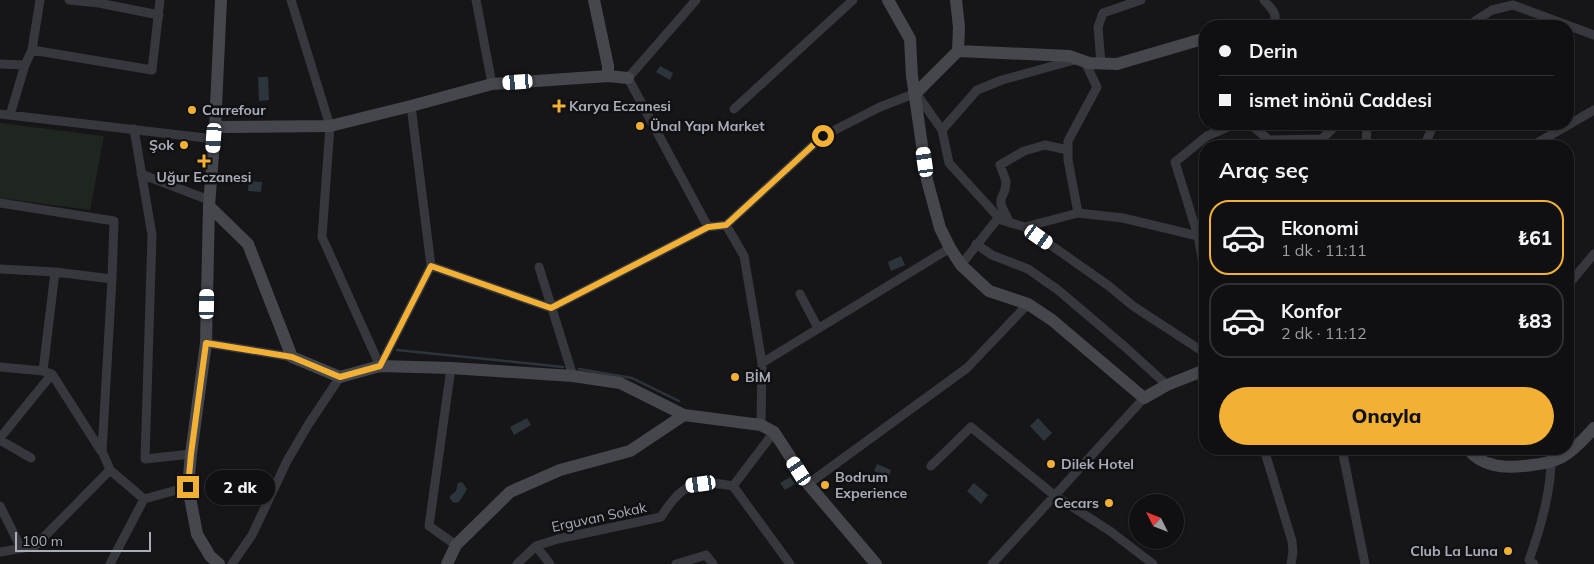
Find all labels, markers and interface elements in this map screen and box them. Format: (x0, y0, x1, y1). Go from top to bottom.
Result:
text: Derin (1249, 39, 1298, 63)
car (502, 73, 533, 91)
text: ismet inönü Caddesi (1249, 88, 1432, 112)
place label: Karya Eczanesi (569, 97, 671, 115)
marker: Karya Eczanesi (553, 100, 565, 112)
place label: Carrefour (202, 101, 266, 119)
marker: Carrefour (186, 104, 198, 116)
place label: Ünal Yapı Market (650, 117, 765, 135)
marker: Ünal Yapı Market (634, 120, 646, 132)
car (205, 123, 222, 153)
route start (812, 125, 834, 147)
place label: Şok (149, 136, 174, 154)
marker: Şok (178, 139, 190, 151)
car (915, 146, 934, 178)
marker: Uğur Eczanesi (198, 155, 210, 167)
text: Araç seç (1219, 156, 1309, 184)
place label: Uğur Eczanesi (157, 168, 251, 186)
icon: car (1221, 215, 1266, 260)
text: Ekonomi (1281, 216, 1359, 240)
car (1022, 222, 1055, 252)
text: ₺61 (1518, 226, 1552, 250)
text: 1 dk · 11:11 (1281, 240, 1367, 260)
car (199, 289, 214, 319)
icon: car (1221, 298, 1266, 343)
text: Konfor (1281, 299, 1342, 323)
text: ₺83 (1518, 309, 1552, 333)
text: 2 dk · 11:12 (1281, 323, 1367, 343)
place label: BİM (745, 368, 771, 386)
marker: BİM (729, 371, 741, 383)
button: Onayla (1219, 387, 1554, 445)
car (784, 454, 813, 488)
place label: Dilek Hotel (1061, 455, 1134, 473)
marker: Dilek Hotel (1045, 458, 1057, 470)
place label: Bodrum Experience (835, 468, 908, 502)
callout: 2 dk (206, 470, 276, 504)
car (685, 474, 716, 494)
route end (177, 476, 199, 498)
text: 2 dk (223, 477, 257, 497)
marker: Bodrum Experience (819, 479, 831, 491)
place label: Cecars (1054, 494, 1099, 512)
north arrow (1129, 494, 1184, 549)
map controls (1129, 494, 1184, 549)
marker: Cecars (1103, 497, 1115, 509)
street label: Erguvan Sokak (550, 498, 649, 536)
scale bar (15, 529, 151, 552)
text: 100 m (22, 532, 63, 550)
place label: Club La Luna (1410, 542, 1498, 560)
marker: Club La Luna (1502, 545, 1514, 557)

